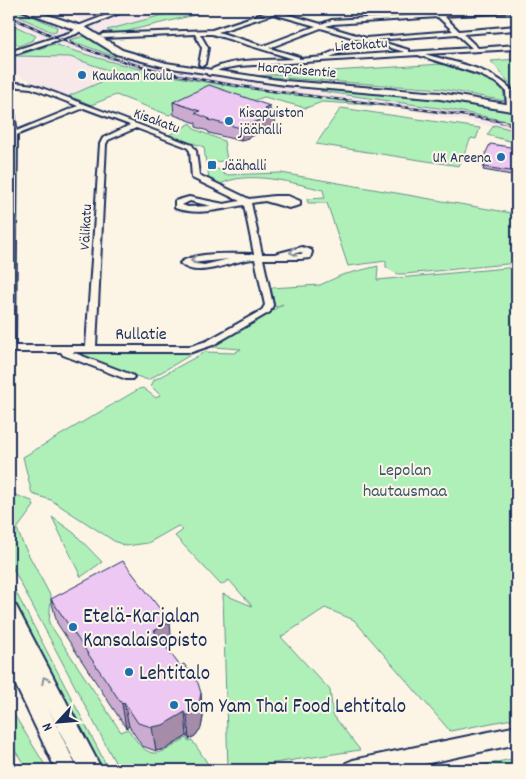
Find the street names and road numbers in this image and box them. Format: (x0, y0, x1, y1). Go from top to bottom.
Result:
street label: Lietokatu (334, 33, 388, 59)
street label: Harapaisentie (257, 57, 337, 85)
street label: Kisakatu (130, 103, 183, 140)
street label: Välikatu (75, 203, 99, 251)
street label: Rullatie (115, 323, 167, 348)

